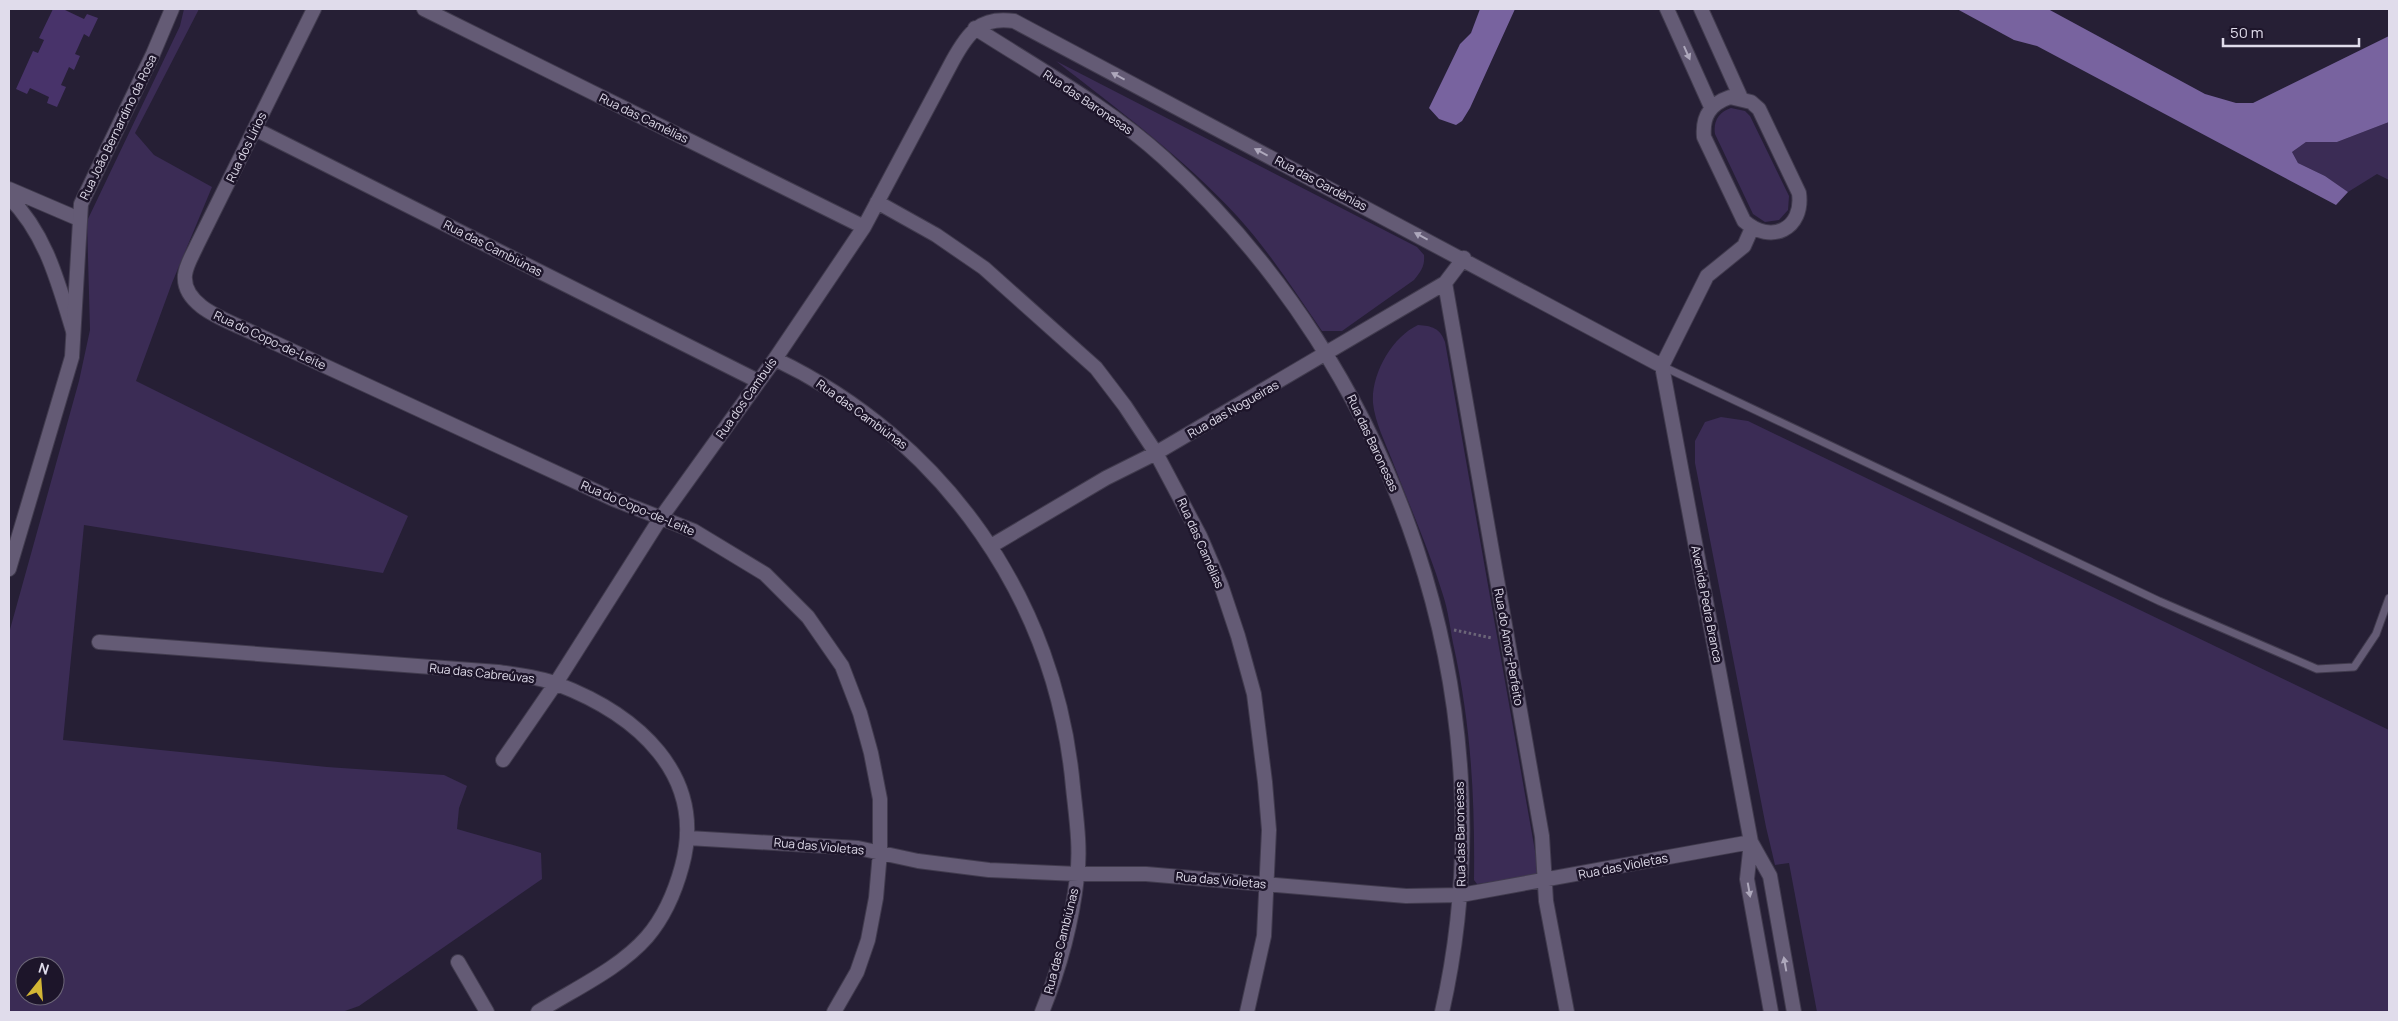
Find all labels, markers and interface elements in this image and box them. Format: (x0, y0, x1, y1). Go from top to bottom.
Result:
scale bar (2223, 15, 2359, 47)
text: 50 m (2230, 22, 2264, 43)
one-way arrow (1684, 46, 1692, 60)
street label: Rua João Bernardino da Rosa (75, 52, 161, 202)
street label: Rua das Baronesas (1040, 66, 1136, 138)
one-way arrow (1110, 72, 1125, 80)
street label: Rua das Camélias (597, 89, 691, 147)
street label: Rua dos Lírios (222, 109, 270, 185)
one-way arrow (1254, 148, 1269, 156)
street label: Rua das Gardênias (1272, 151, 1370, 215)
street label: Rua das Cambiúnas (441, 216, 545, 280)
one-way arrow (1413, 232, 1428, 240)
street label: Rua do Copo-de-Leite (211, 307, 329, 373)
street label: Rua dos Cambuís (712, 354, 780, 442)
street label: Rua das Cambiúnas (813, 375, 911, 453)
street label: Rua das Nogueiras (1184, 376, 1282, 442)
street label: Rua das Baronesas (1343, 392, 1403, 494)
street label: Rua do Copo-de-Leite (579, 476, 697, 540)
street label: Rua das Camélias (1173, 495, 1229, 591)
street label: Avenida Pedra Branca (1687, 544, 1727, 664)
street label: Rua do Amor-Perfeito (1490, 587, 1528, 707)
street label: Rua das Cabreúvas (429, 659, 535, 687)
street label: Rua das Baronesas (1451, 781, 1469, 887)
street label: Rua das Violetas (773, 834, 865, 858)
street label: Rua das Violetas (1577, 849, 1669, 883)
street label: Rua das Violetas (1175, 868, 1267, 892)
one-way arrow (1745, 883, 1753, 899)
street label: Rua das Cambiúnas (1040, 886, 1082, 996)
north arrow (15, 956, 65, 1006)
one-way arrow (1781, 956, 1789, 972)
text: N (36, 958, 52, 979)

